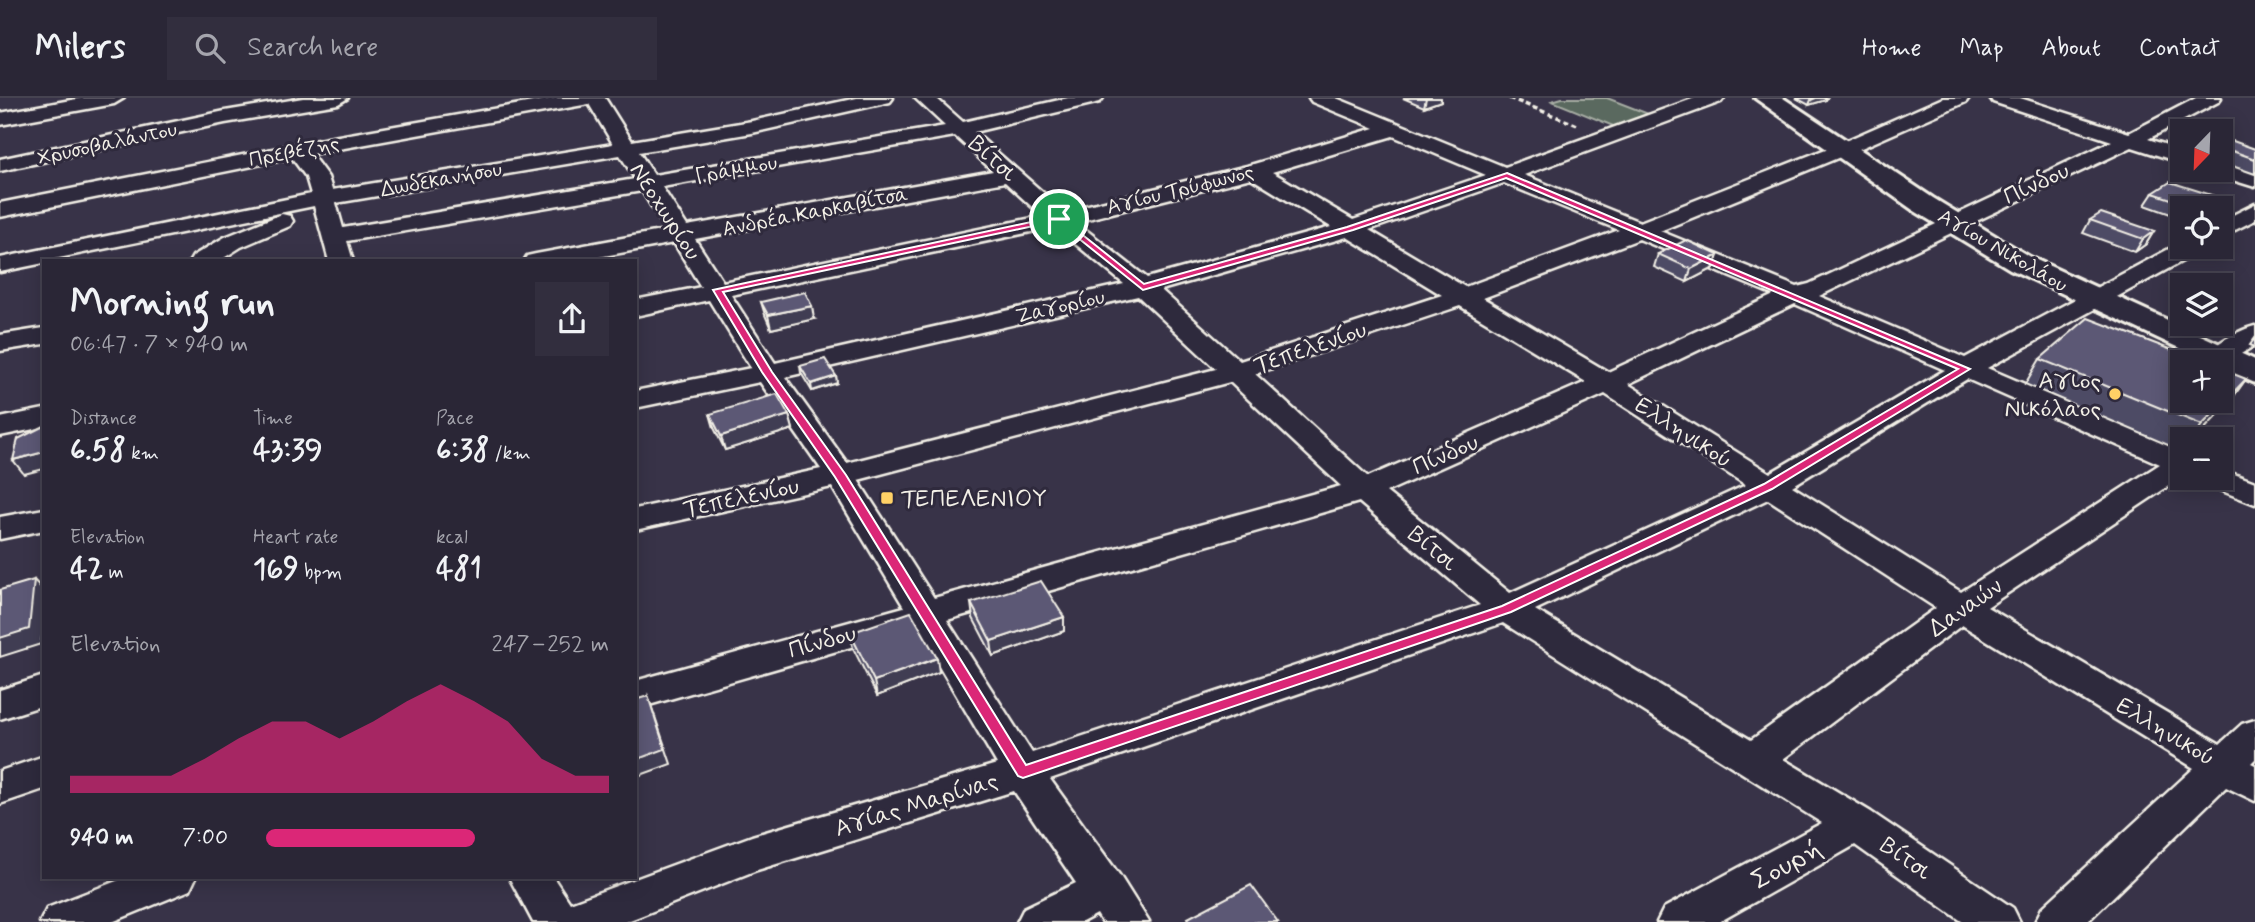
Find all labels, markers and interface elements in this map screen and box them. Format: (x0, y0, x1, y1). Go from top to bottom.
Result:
search box (167, 17, 657, 80)
text: Milers (35, 26, 125, 70)
icon: search (191, 29, 229, 67)
text: Search here (247, 31, 378, 65)
text: Home (1862, 33, 1922, 64)
text: Map (1960, 33, 2004, 64)
text: About (2042, 33, 2101, 64)
text: Contact (2139, 33, 2220, 64)
street label: Χρυσοβαλάντου (35, 116, 180, 172)
north arrow (2170, 119, 2233, 182)
map controls (2170, 119, 2233, 490)
street label: Πρεβέζης (246, 129, 342, 174)
street label: Βίτσι (961, 129, 1023, 190)
street label: Γράμμου (693, 149, 780, 191)
street label: Δωδεκανήσου (378, 156, 504, 204)
street label: Πίνδου (1999, 156, 2075, 213)
street label: Νεοχωρίου (622, 157, 708, 267)
street label: Αγίου Τρύφωνος (1104, 158, 1257, 222)
street label: Ανδρέα Καρκαβίτσα (720, 179, 910, 244)
pin (1029, 189, 1089, 249)
button: locate (2170, 196, 2233, 259)
icon: arrive (1040, 200, 1078, 238)
street label: Αγίου Νικολάου (1933, 202, 2072, 299)
button: layers (2170, 273, 2233, 336)
text: Morning run (70, 279, 275, 328)
button: share (535, 282, 609, 356)
street label: Ζαγορίου (1013, 283, 1107, 331)
street label: Τεπελενίου (1250, 315, 1371, 382)
text: 06:47 · 7 × 940 m (70, 330, 248, 360)
button: + (2170, 350, 2233, 413)
place label: Αγιος Νικόλαος (2004, 366, 2101, 425)
marker: Αγιος Νικόλαος (2107, 386, 2123, 402)
street label: Ελληνικού (1629, 390, 1738, 476)
text: Distance (70, 406, 137, 431)
text: Time (253, 406, 293, 431)
text: Pace (436, 406, 474, 431)
street label: Πίνδου (1408, 427, 1484, 484)
button: − (2170, 427, 2233, 490)
text: 6.58 (70, 431, 126, 470)
text: 43:39 (253, 431, 323, 470)
text: 6:38 (436, 431, 489, 470)
text: km (126, 441, 159, 466)
text: /km (489, 441, 531, 466)
street label: Τεπελενίου (681, 471, 802, 526)
place label: ΤΕΠΕΛΕΝΙΟΥ (901, 484, 1047, 515)
marker: ΤΕΠΕΛΕΝΙΟΥ (879, 490, 895, 506)
street label: Βίτσι (1401, 519, 1464, 579)
text: Elevation (70, 525, 145, 550)
text: Heart rate (253, 525, 338, 550)
text: kcal (436, 525, 468, 550)
text: 42 (70, 550, 103, 589)
text: 169 (253, 550, 299, 589)
text: 481 (436, 550, 482, 589)
text: m (103, 560, 124, 585)
text: bpm (299, 560, 342, 585)
street label: Δαναών (1923, 572, 2009, 645)
street label: Πίνδου (785, 618, 860, 667)
text: Elevation (70, 630, 161, 660)
text: 247–252 m (491, 630, 609, 660)
street label: Ελληνικού (2110, 691, 2220, 774)
street label: Αγίας Μαρίνας (831, 766, 1002, 845)
text: 940 m (70, 823, 134, 853)
text: 7:00 (182, 823, 228, 853)
street label: Σουρή (1745, 831, 1829, 900)
street label: Βίτσι (1873, 831, 1937, 888)

